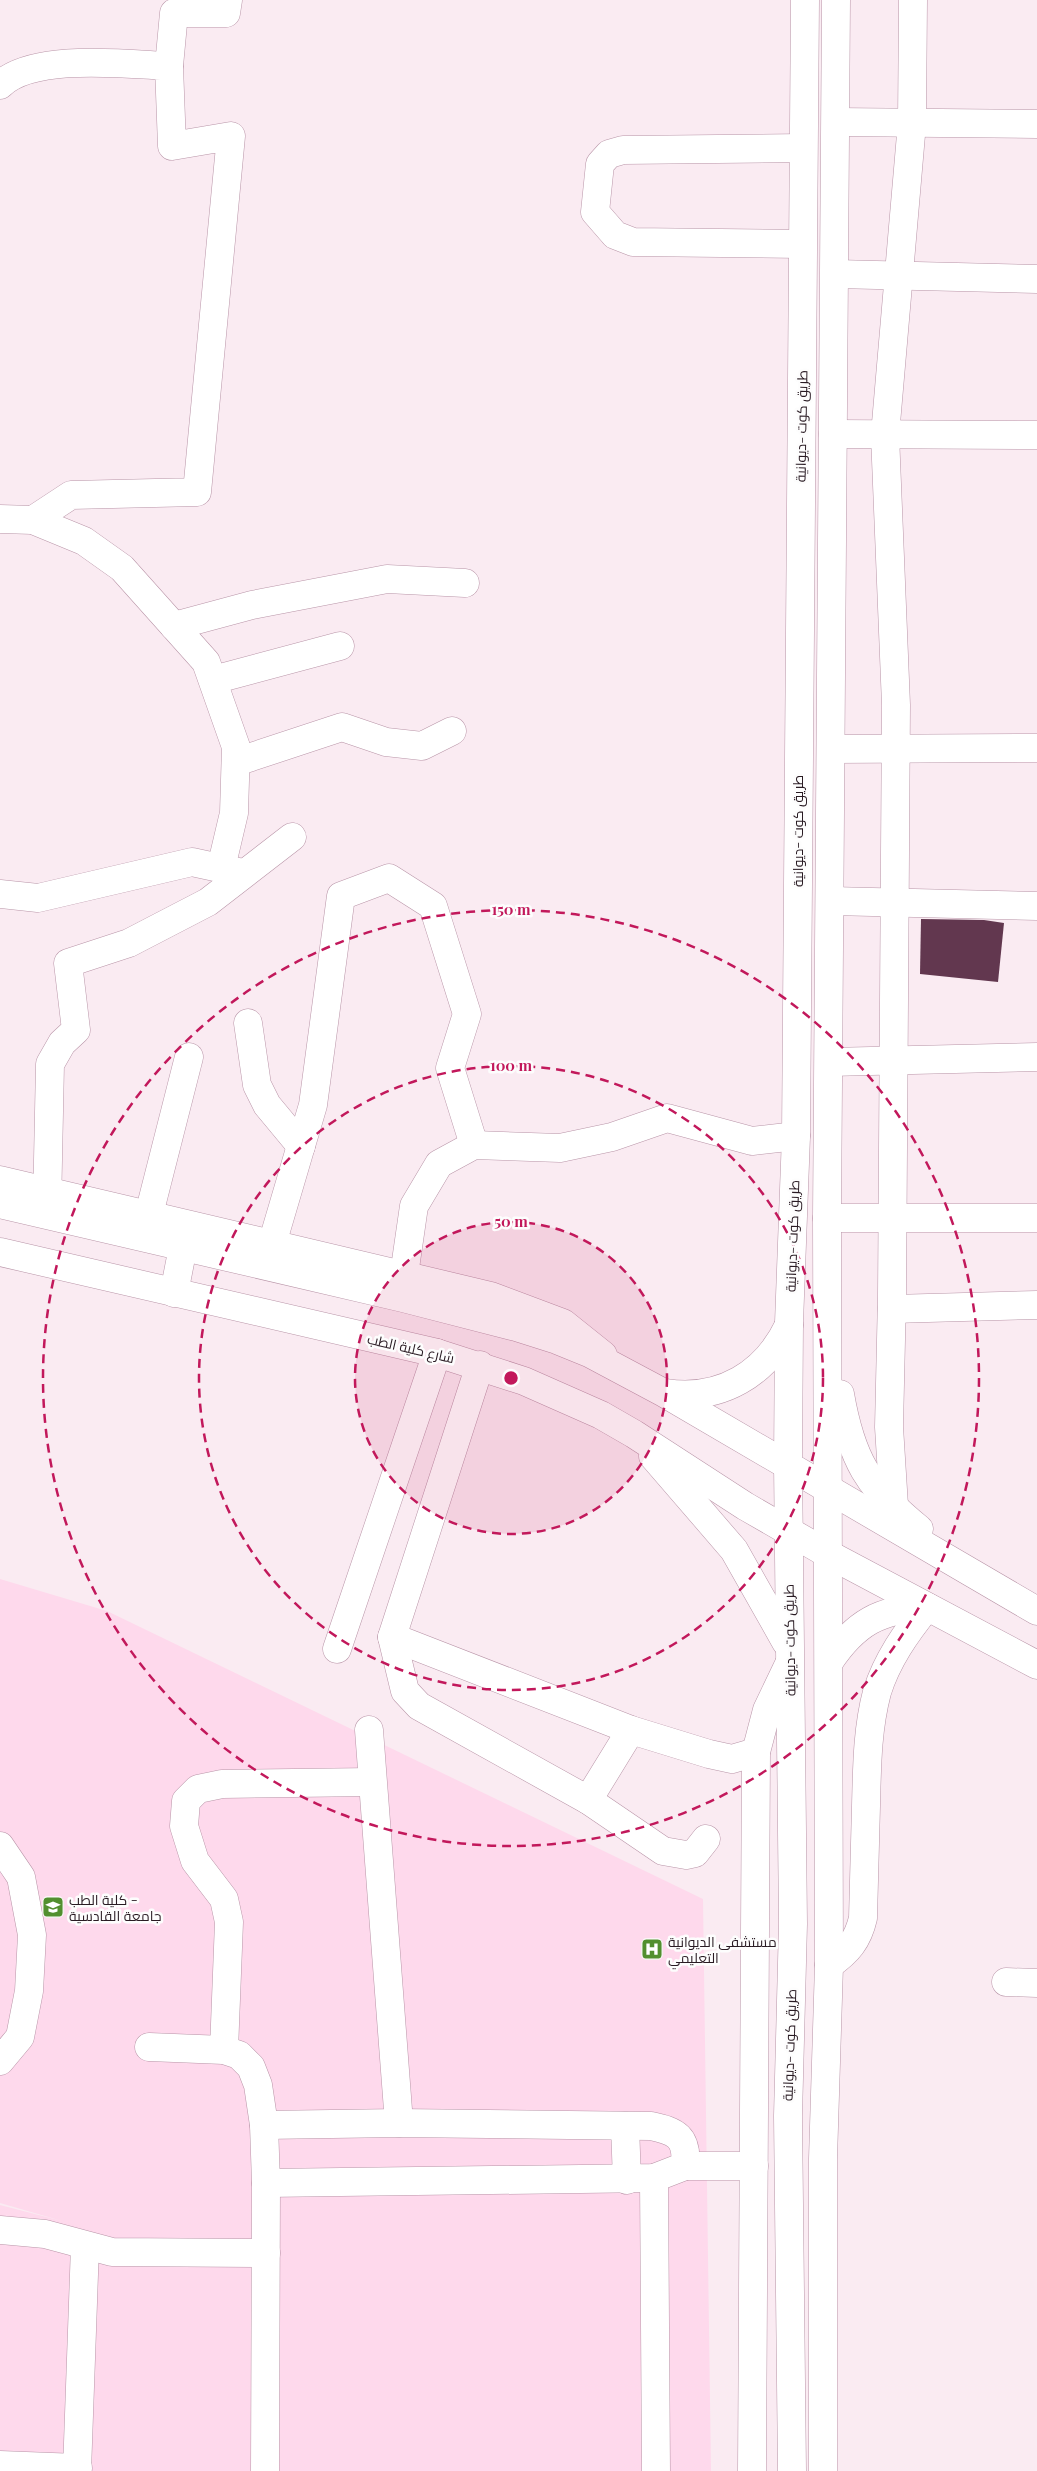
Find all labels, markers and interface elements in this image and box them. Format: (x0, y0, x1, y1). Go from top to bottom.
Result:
street label: طريق كوت -ديوانية (791, 370, 811, 482)
street label: طريق كوت -ديوانية (788, 775, 807, 887)
text: 150 m (491, 899, 531, 919)
text: 100 m (490, 1055, 533, 1075)
street label: طريق كوت -ديوانية (781, 1180, 803, 1292)
text: 50 m (494, 1211, 528, 1231)
street label: شارع كلية الطب (366, 1329, 456, 1367)
centre of rings (502, 1369, 520, 1387)
street label: طريق كوت -ديوانية (779, 1584, 799, 1696)
place label: كلية الطب - جامعة القادسية (69, 1890, 162, 1925)
school or university icon: كلية الطب - جامعة القادسية (41, 1895, 65, 1919)
place label: مستشفى الديوانية التعليمي (668, 1932, 777, 1970)
hospital icon: مستشفى الديوانية التعليمي (640, 1937, 664, 1961)
street label: طريق كوت -ديوانية (778, 1989, 800, 2101)

